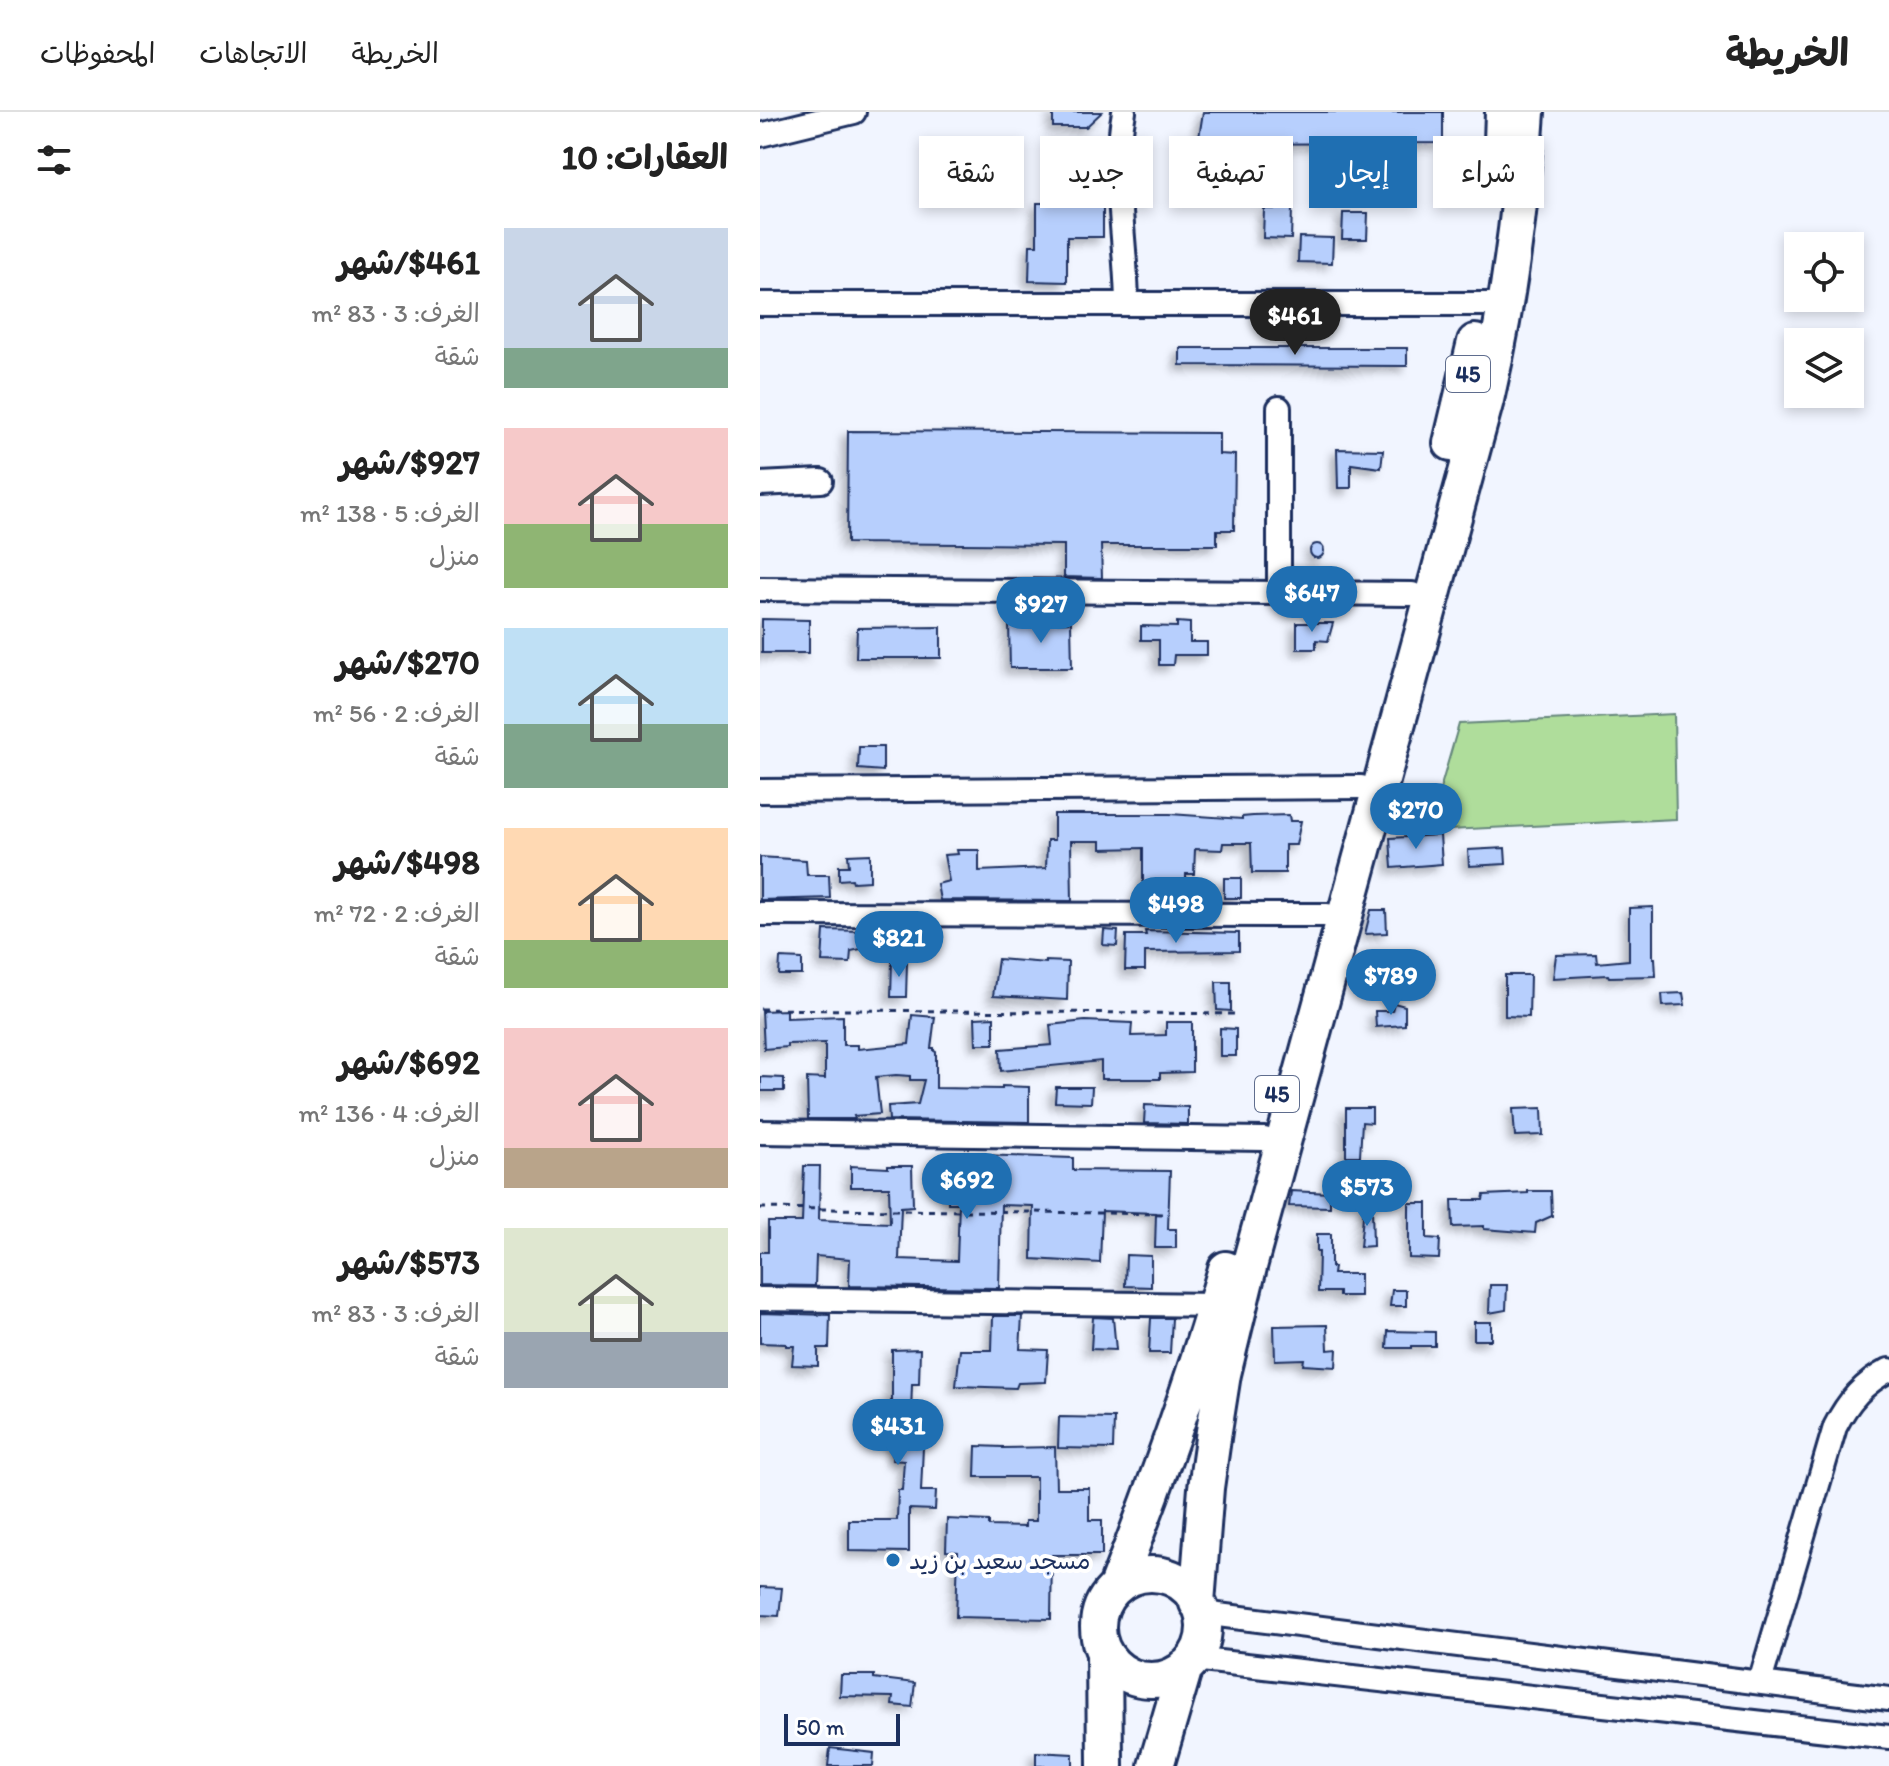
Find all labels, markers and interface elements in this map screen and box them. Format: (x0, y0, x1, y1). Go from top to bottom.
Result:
text: الخريطة (1725, 30, 1849, 76)
text: المحفوظات (40, 36, 155, 70)
text: الاتجاهات (199, 36, 307, 70)
text: الخريطة (351, 36, 439, 70)
chip: شقة (919, 136, 1024, 208)
chip: جديد (1040, 136, 1153, 208)
chip: تصفية (1169, 136, 1293, 208)
chip: إيجار (1309, 136, 1417, 208)
chip: شراء (1433, 136, 1544, 208)
text: العقارات: 10 (561, 137, 728, 178)
icon: filters (32, 138, 76, 182)
map controls (1784, 232, 1864, 408)
button: locate (1784, 232, 1864, 312)
text: $461/شهر (338, 242, 480, 283)
icon: home (568, 260, 664, 356)
pin: $461 (1248, 289, 1342, 357)
text: الغرف: 3 · 83 m² (311, 297, 480, 329)
text: $461 (1268, 299, 1322, 331)
button: layers (1784, 328, 1864, 408)
text: شقة (435, 340, 480, 372)
road number: 45 (1446, 356, 1490, 392)
text: $927/شهر (339, 442, 480, 483)
icon: home (568, 460, 664, 556)
text: الغرف: 5 · 138 m² (300, 497, 480, 529)
text: منزل (429, 540, 480, 572)
pin: $647 (1265, 566, 1359, 634)
text: $647 (1284, 576, 1340, 608)
pin: $927 (994, 577, 1088, 645)
text: $927 (1014, 587, 1068, 619)
text: $270/شهر (336, 642, 480, 683)
icon: home (568, 660, 664, 756)
text: الغرف: 2 · 56 m² (313, 697, 480, 729)
text: شقة (435, 740, 480, 772)
pin: $270 (1369, 783, 1463, 851)
text: $270 (1388, 793, 1444, 825)
text: $498/شهر (335, 842, 480, 883)
icon: home (568, 860, 664, 956)
pin: $498 (1129, 877, 1223, 945)
text: $498 (1148, 887, 1204, 919)
text: الغرف: 2 · 72 m² (314, 897, 480, 929)
pin: $821 (852, 911, 946, 979)
text: $821 (872, 921, 926, 953)
text: شقة (435, 940, 480, 972)
pin: $789 (1344, 949, 1438, 1017)
text: $789 (1364, 959, 1418, 991)
text: $692/شهر (338, 1042, 480, 1083)
icon: home (568, 1060, 664, 1156)
road number: 45 (1255, 1076, 1299, 1112)
text: الغرف: 4 · 136 m² (298, 1097, 480, 1129)
text: منزل (429, 1140, 480, 1172)
pin: $692 (920, 1153, 1014, 1221)
pin: $573 (1320, 1160, 1414, 1228)
text: $692 (940, 1163, 994, 1195)
text: $573 (1340, 1170, 1394, 1202)
text: $573/شهر (339, 1242, 480, 1283)
icon: home (568, 1260, 664, 1356)
text: الغرف: 3 · 83 m² (311, 1297, 480, 1329)
text: شقة (435, 1340, 480, 1372)
pin: $431 (851, 1399, 945, 1467)
text: $431 (870, 1409, 926, 1441)
place label: مسجد سعيد بن زيد (909, 1546, 1090, 1575)
marker: مسجد سعيد بن زيد (884, 1551, 902, 1569)
scale bar (784, 1710, 900, 1746)
text: 50 m (796, 1714, 845, 1741)

